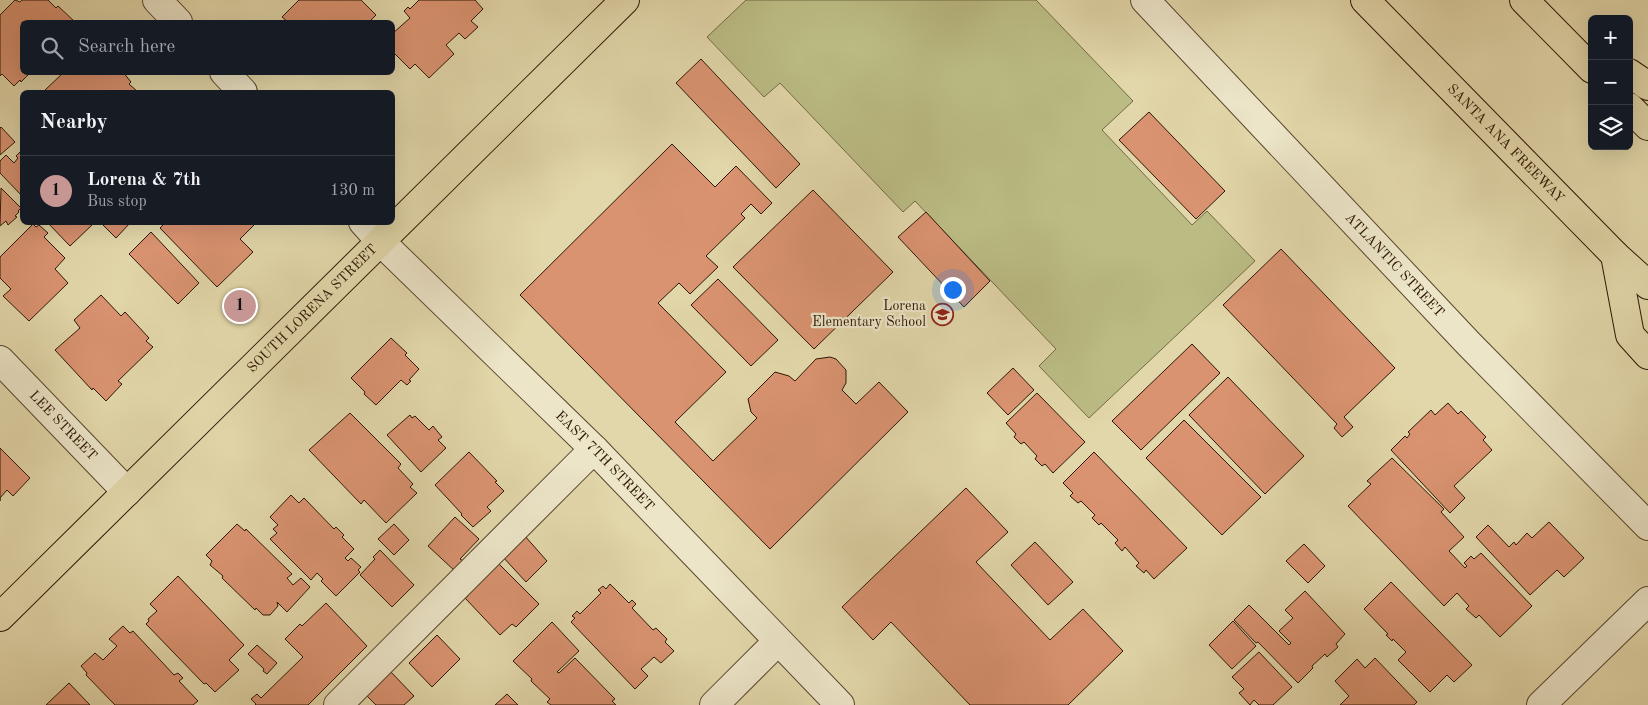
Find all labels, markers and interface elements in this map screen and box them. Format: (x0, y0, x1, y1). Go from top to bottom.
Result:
map controls (1588, 15, 1633, 150)
button: + (1588, 15, 1633, 60)
search box (20, 20, 395, 75)
icon: search (38, 34, 66, 62)
text: Search here (78, 38, 175, 57)
button: − (1588, 60, 1633, 105)
street label: SANTA ANA FREEWAY (1445, 81, 1567, 206)
button: layers (1588, 105, 1633, 150)
text: Nearby (40, 112, 108, 133)
text: Lorena & 7th (87, 171, 201, 190)
text: 1 (51, 183, 61, 199)
text: 130 m (330, 183, 375, 199)
text: Bus stop (87, 194, 147, 210)
street label: ATLANTIC STREET (1342, 210, 1447, 320)
street label: SOUTH LORENA STREET (245, 242, 380, 375)
your location (940, 277, 966, 303)
pin: 1 (224, 287, 256, 325)
place label: Lorena Elementary School (812, 299, 926, 329)
school or university icon: Lorena Elementary School (930, 302, 954, 326)
street label: LEE STREET (27, 388, 100, 463)
street label: EAST 7TH STREET (553, 408, 657, 514)

